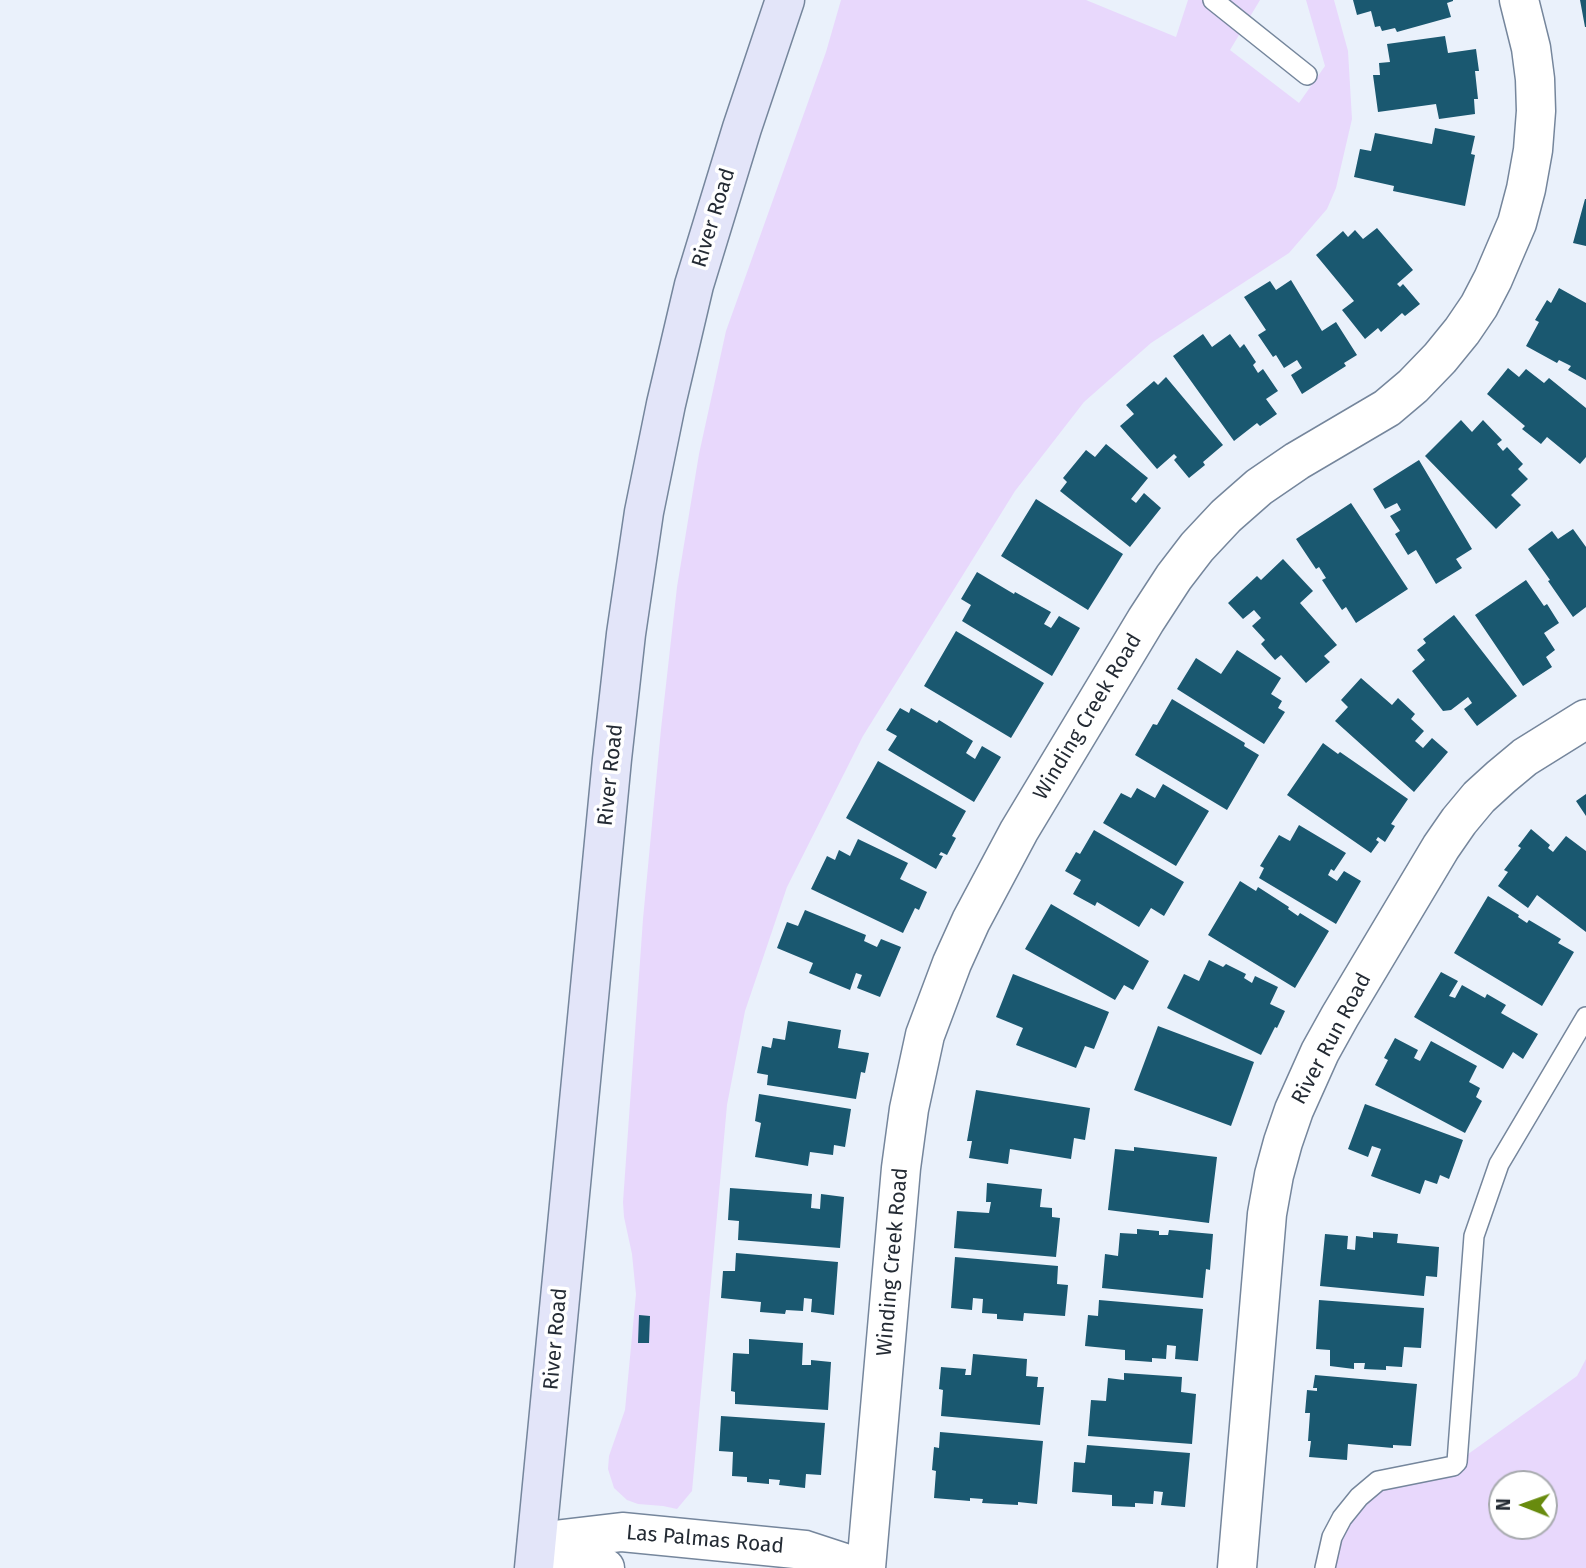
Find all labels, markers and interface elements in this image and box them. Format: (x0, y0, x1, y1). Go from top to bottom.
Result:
street label: River Road (687, 165, 741, 271)
street label: Winding Creek Road (1028, 629, 1148, 805)
street label: River Road (593, 723, 629, 827)
street label: River Run Road (1287, 969, 1377, 1109)
street label: Winding Creek Road (872, 1167, 914, 1357)
street label: River Road (539, 1287, 573, 1391)
north arrow (1488, 1470, 1558, 1540)
text: N (1492, 1498, 1515, 1511)
street label: Las Palmas Road (625, 1521, 785, 1559)

